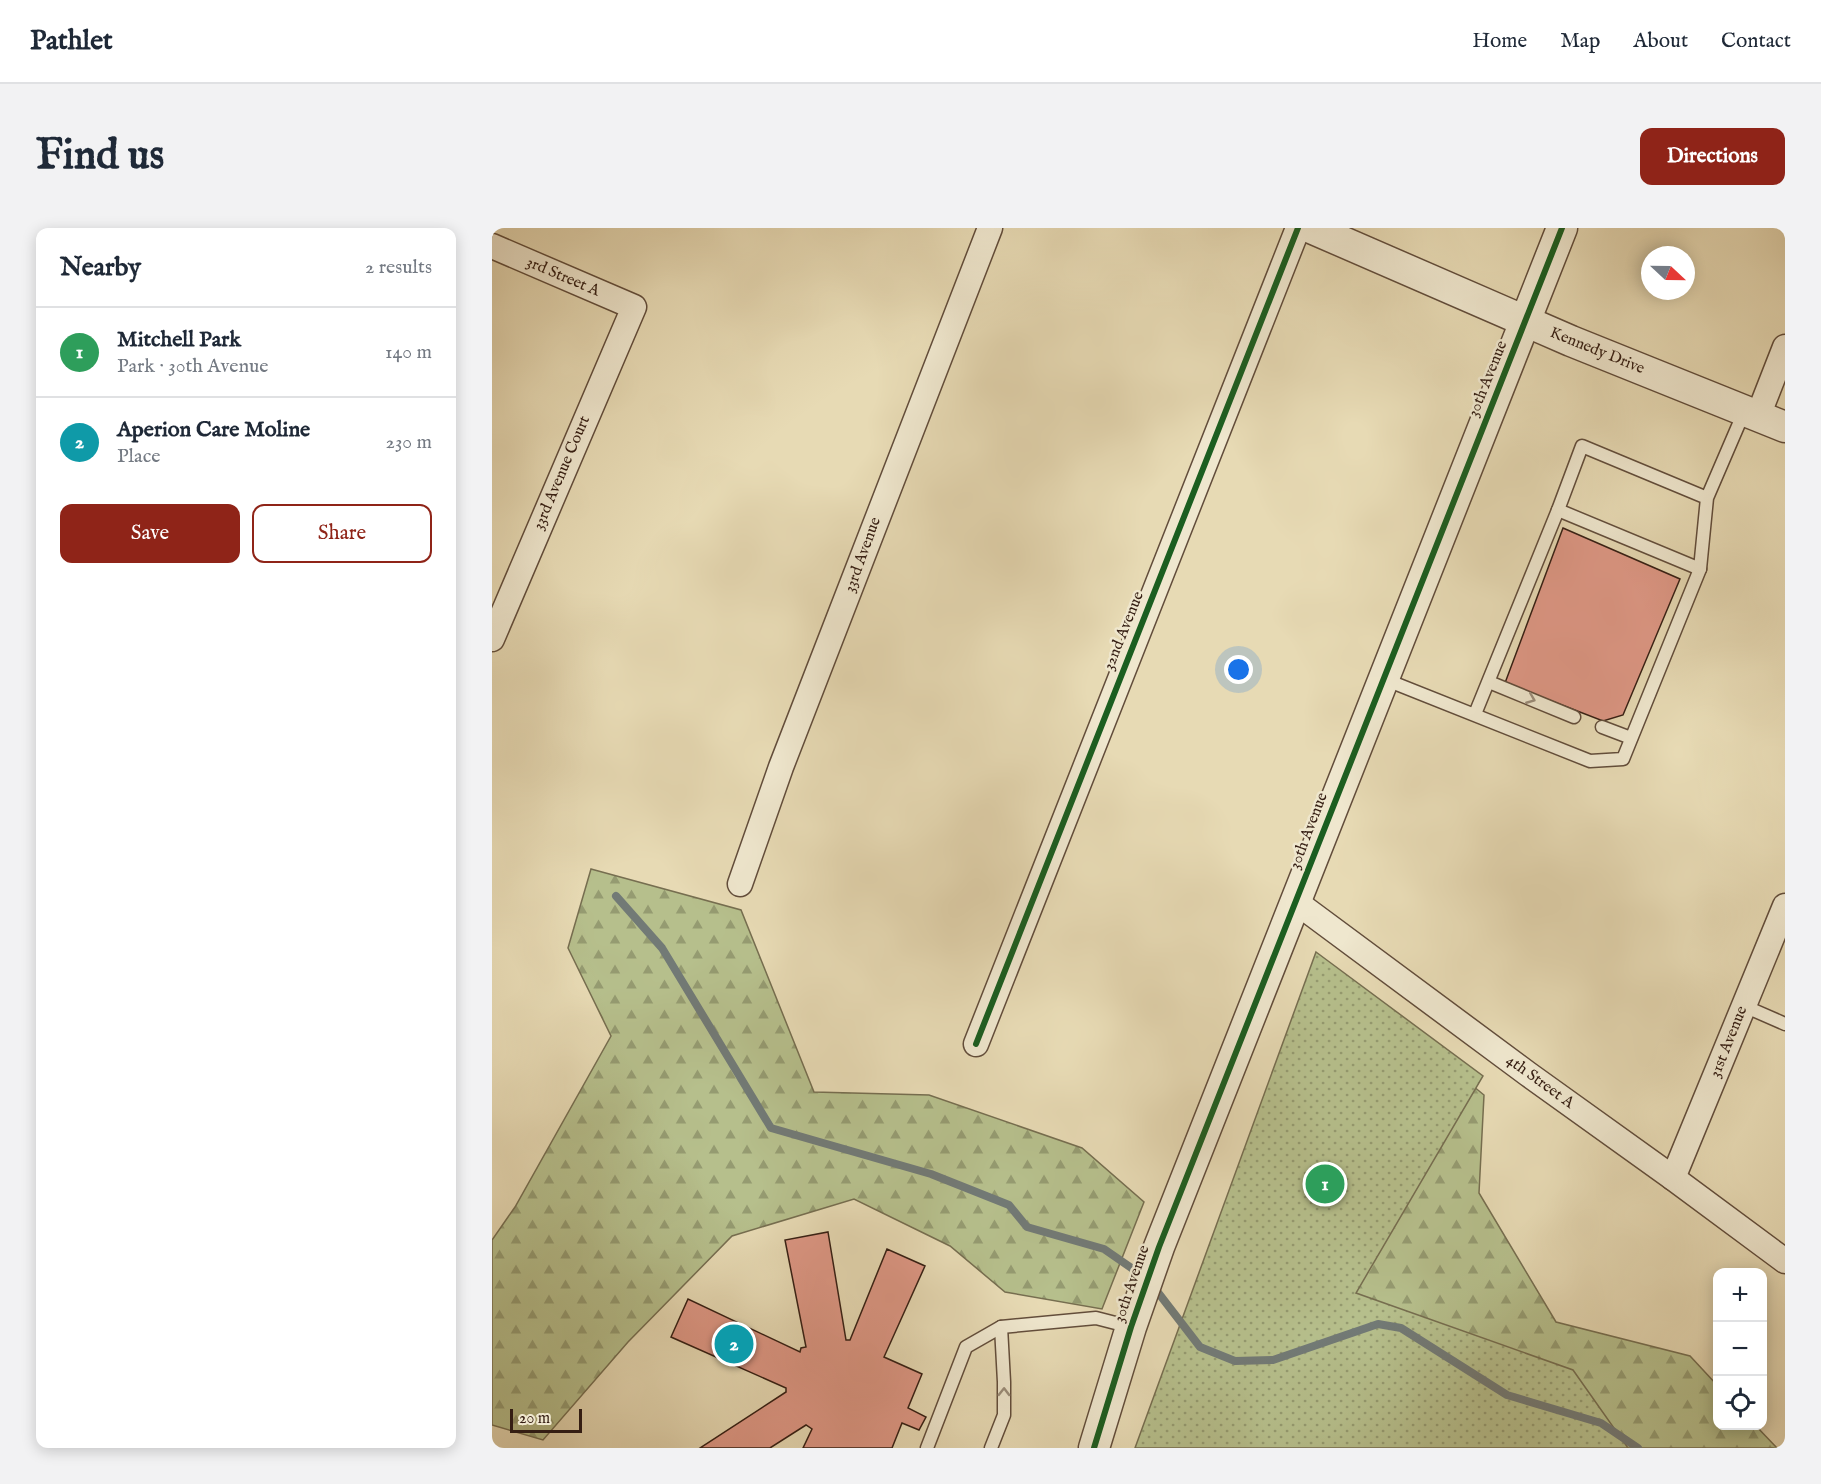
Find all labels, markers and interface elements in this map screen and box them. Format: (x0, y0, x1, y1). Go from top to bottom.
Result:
text: Pathlet (30, 24, 113, 59)
text: Home (1472, 28, 1527, 55)
text: Map (1560, 28, 1600, 55)
text: About (1633, 28, 1688, 55)
text: Contact (1721, 28, 1791, 55)
button: Directions (1640, 128, 1785, 185)
text: Find us (36, 130, 164, 183)
north arrow (1641, 246, 1695, 300)
text: Nearby (60, 251, 141, 284)
street label: 3rd Street A (523, 253, 604, 302)
text: 2 results (365, 255, 432, 280)
street label: Kennedy Drive (1547, 323, 1647, 379)
text: Mitchell Park (117, 326, 241, 354)
street label: 30th Avenue (1464, 338, 1512, 420)
text: 1 (76, 340, 83, 365)
text: 140 m (385, 340, 432, 365)
text: Park · 30th Avenue (117, 354, 268, 379)
street label: 33rd Avenue Court (529, 413, 595, 533)
text: Aperion Care Moline (117, 416, 310, 444)
text: 2 (75, 430, 84, 455)
text: 230 m (386, 430, 432, 455)
text: Place (117, 444, 160, 469)
button: Save (60, 504, 240, 563)
button: Share (252, 504, 432, 563)
street label: 33rd Avenue (840, 515, 886, 595)
street label: 32nd Avenue (1099, 589, 1149, 673)
your location (1224, 655, 1253, 684)
one-way arrow (1525, 692, 1536, 704)
street label: 30th Avenue (1285, 790, 1333, 872)
street label: 31st Avenue (1706, 1003, 1752, 1081)
street label: 4th Street A (1502, 1051, 1579, 1114)
pin: 1 (1306, 1162, 1344, 1206)
street label: 30th Avenue (1109, 1243, 1155, 1325)
map controls (1713, 1268, 1767, 1430)
button: + (1713, 1268, 1767, 1322)
pin: 2 (714, 1322, 754, 1366)
button: − (1713, 1322, 1767, 1376)
button: locate (1713, 1376, 1767, 1430)
one-way arrow (998, 1387, 1010, 1396)
scale bar (510, 1406, 582, 1434)
text: 20 m (519, 1409, 550, 1429)

